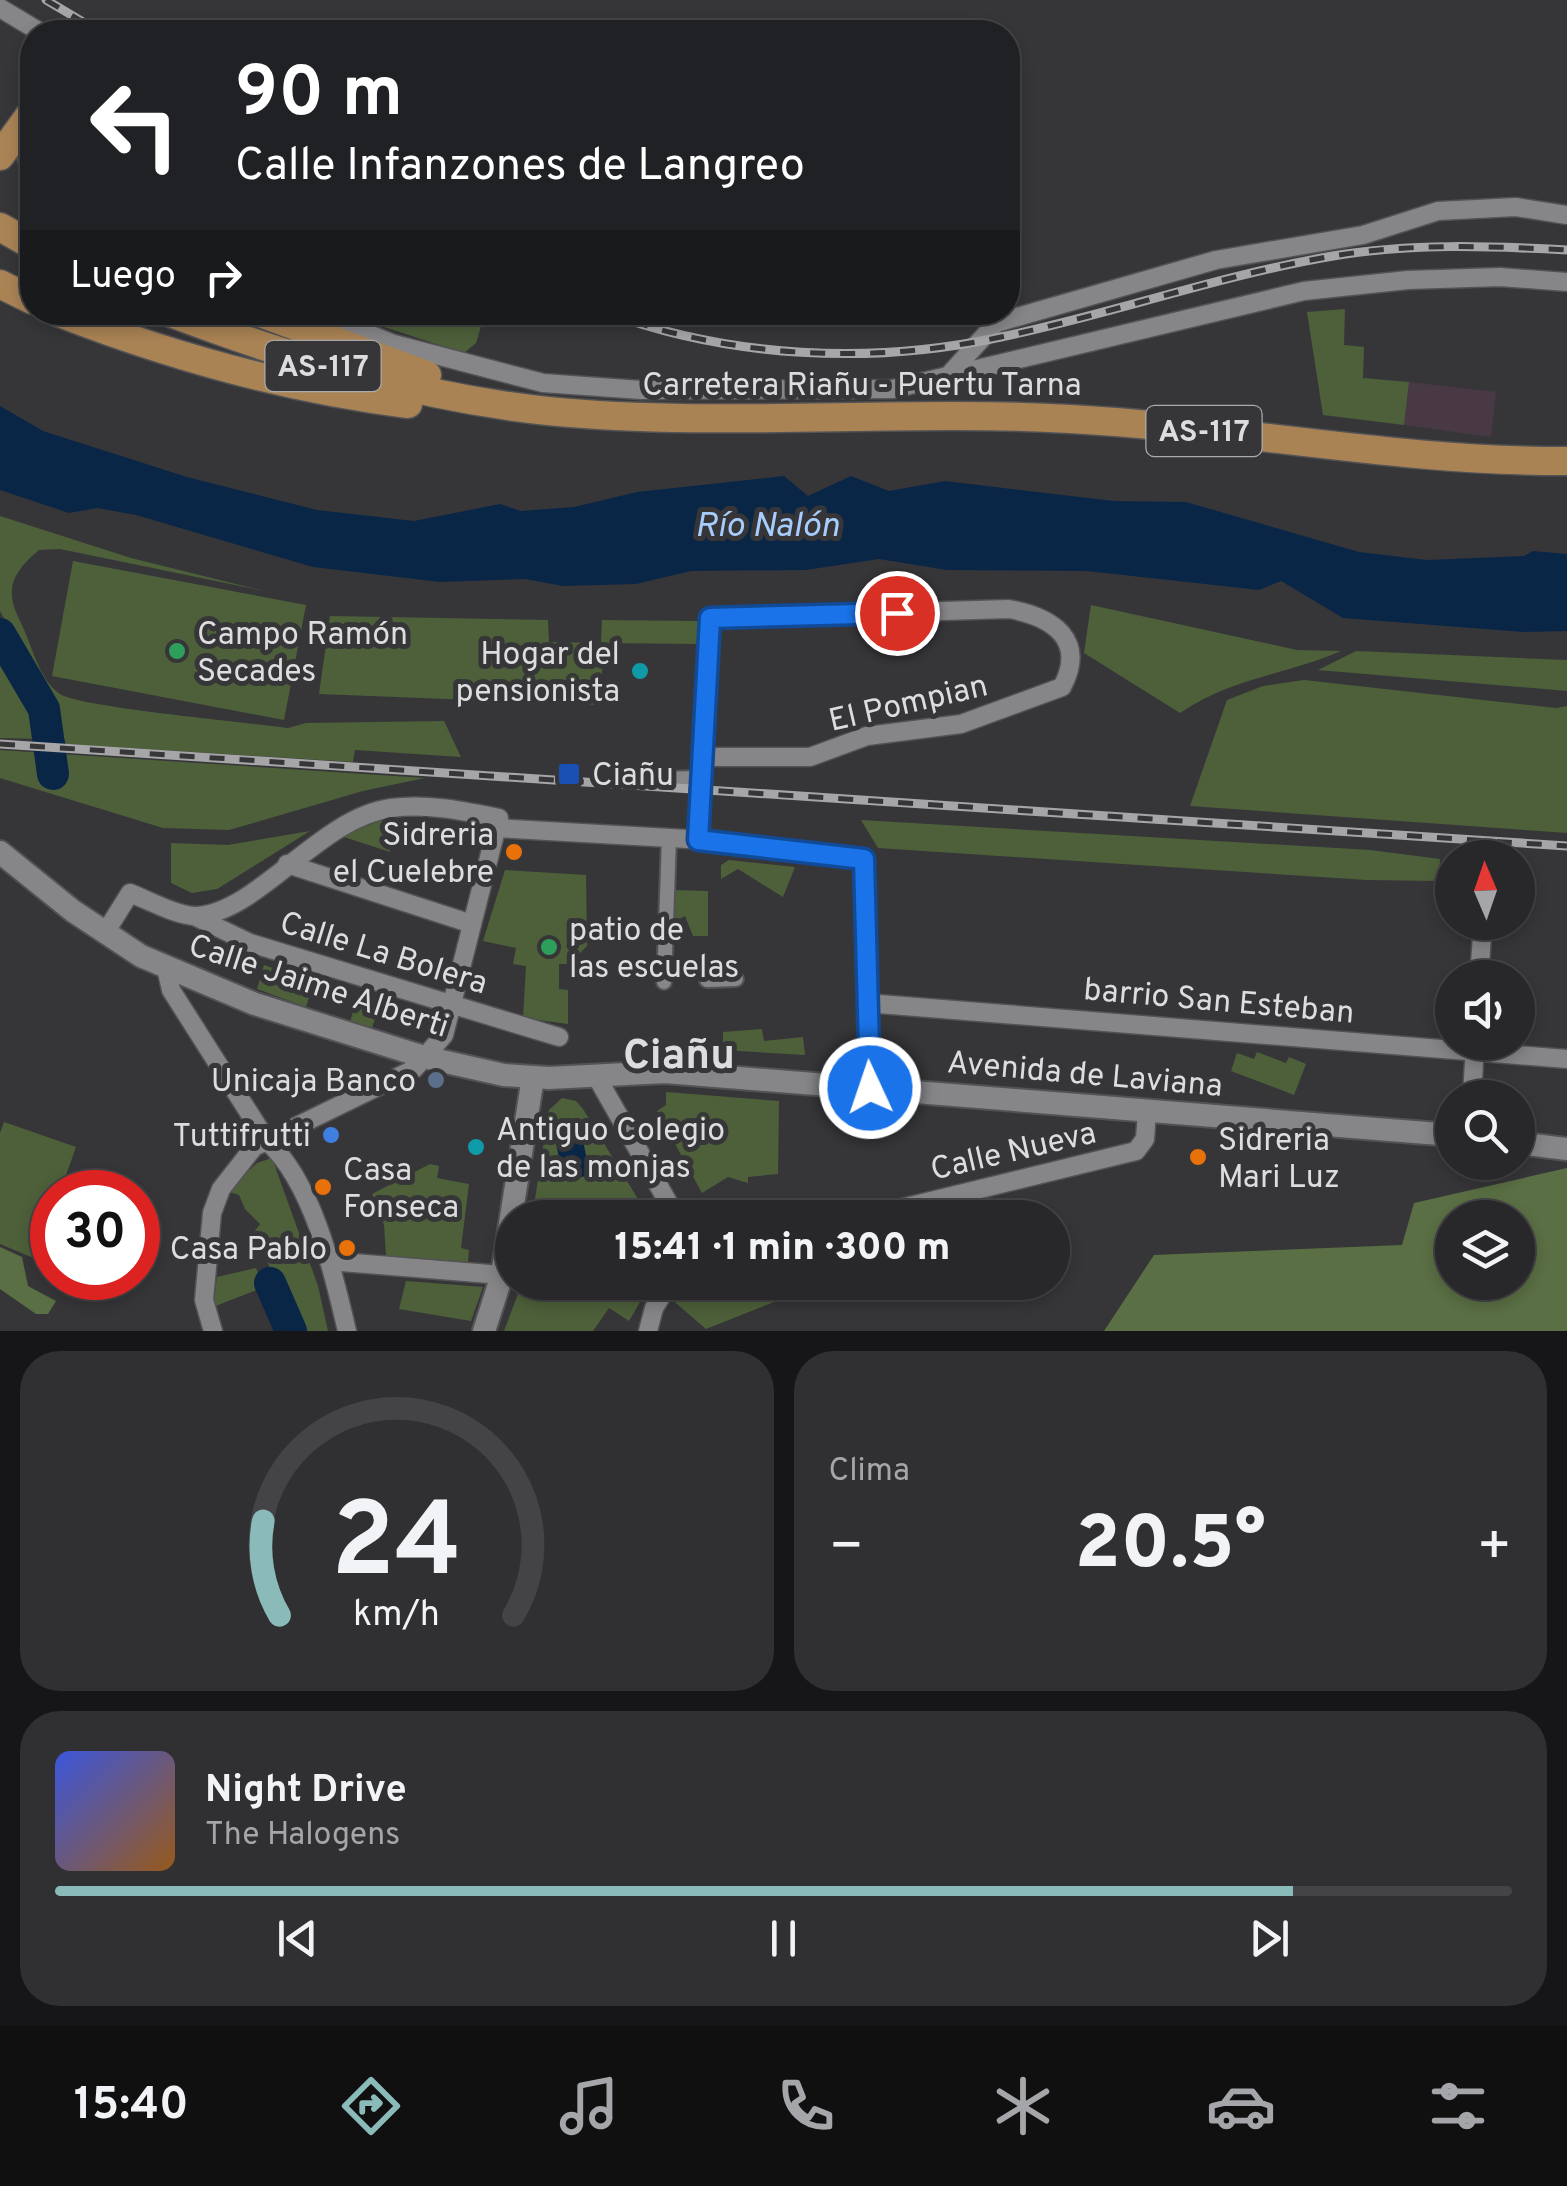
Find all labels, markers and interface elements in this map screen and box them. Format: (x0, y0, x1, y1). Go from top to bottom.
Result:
text: 90 m (235, 52, 403, 141)
icon: left (70, 60, 200, 190)
text: Calle Infanzones de Langreo (235, 139, 805, 196)
icon: right (196, 250, 251, 305)
text: Luego (70, 253, 176, 302)
road number: AS-117 (266, 341, 380, 391)
street label: Carretera Riañu - Puertu Tarna (642, 367, 1082, 407)
road number: AS-117 (1146, 406, 1262, 456)
water label: Río Nalón (695, 505, 839, 549)
pin (855, 571, 940, 656)
icon: arrive (870, 586, 925, 641)
place label: Campo Ramón Secades (197, 616, 408, 693)
place label: Hogar del pensionista (456, 636, 620, 713)
marker: Campo Ramón Secades (166, 640, 188, 662)
marker: Hogar del pensionista (629, 660, 651, 682)
street label: El Pompian (825, 667, 992, 743)
place label: Ciañu (592, 757, 674, 797)
marker: Ciañu (556, 761, 582, 787)
place label: Sidreria el Cuelebre (333, 817, 494, 894)
north arrow (1435, 840, 1535, 940)
map controls (1435, 840, 1535, 1300)
marker: Sidreria el Cuelebre (503, 841, 525, 863)
street label: Calle La Bolera (274, 904, 492, 1005)
place label: patio de las escuelas (569, 912, 739, 989)
street label: Calle Jaime Alberti (183, 927, 453, 1049)
marker: patio de las escuelas (538, 936, 560, 958)
button: sound (1435, 960, 1535, 1060)
street label: barrio San Esteban (1082, 971, 1356, 1035)
district label: Ciañu (623, 1031, 735, 1084)
position arrow (818, 1036, 922, 1140)
street label: Avenida de Laviana (945, 1044, 1224, 1108)
place label: Unicaja Banco (211, 1063, 416, 1103)
marker: Unicaja Banco (425, 1069, 447, 1091)
button: search (1435, 1080, 1535, 1180)
place label: Antiguo Colegio de las monjas (496, 1112, 725, 1189)
street label: Calle Nueva (927, 1114, 1100, 1191)
place label: Tuttifrutti (172, 1118, 311, 1158)
place label: Sidreria Mari Luz (1218, 1122, 1340, 1199)
marker: Tuttifrutti (320, 1124, 342, 1146)
marker: Antiguo Colegio de las monjas (465, 1136, 487, 1158)
marker: Sidreria Mari Luz (1187, 1146, 1209, 1168)
place label: Casa Fonseca (343, 1152, 459, 1229)
speed limit sign: 30 (30, 1170, 160, 1300)
marker: Casa Fonseca (312, 1176, 334, 1198)
button: layers (1435, 1200, 1535, 1300)
text: 15:41 · 1 min · 300 m (614, 1225, 951, 1274)
place label: Casa Pablo (170, 1231, 327, 1271)
marker: Casa Pablo (336, 1237, 358, 1259)
text: Clima (829, 1452, 910, 1492)
text: 24 (332, 1481, 462, 1613)
text: 20.5° (1075, 1500, 1266, 1595)
text: − (829, 1514, 864, 1584)
text: + (1477, 1514, 1512, 1584)
text: km/h (353, 1593, 440, 1639)
text: Night Drive (205, 1767, 407, 1816)
text: The Halogens (205, 1816, 400, 1856)
icon: previous (270, 1911, 325, 1966)
icon: pause (756, 1911, 811, 1966)
icon: next (1242, 1911, 1297, 1966)
icon: directions (336, 2071, 406, 2141)
icon: music (554, 2071, 624, 2141)
icon: phone (771, 2071, 841, 2141)
icon: climate (988, 2071, 1058, 2141)
icon: car (1206, 2071, 1276, 2141)
icon: filters (1423, 2071, 1493, 2141)
text: 15:40 (74, 2078, 189, 2135)

